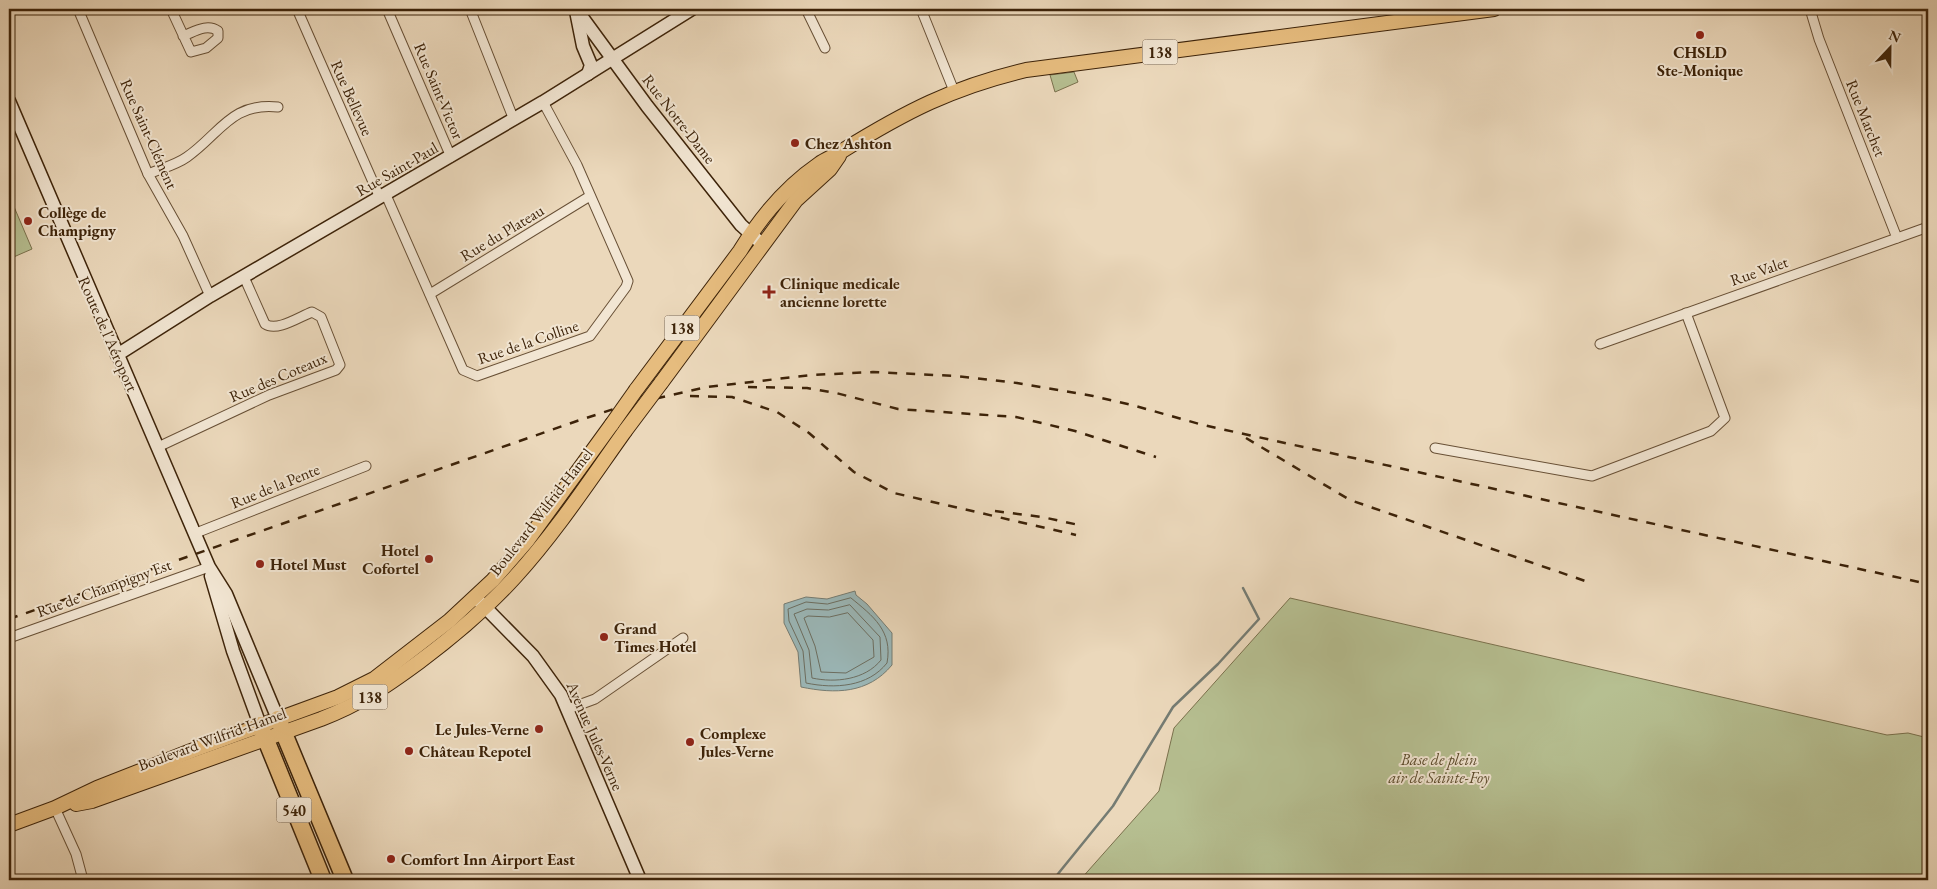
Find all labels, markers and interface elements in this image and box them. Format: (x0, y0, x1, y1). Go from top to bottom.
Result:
north arrow (1864, 22, 1914, 72)
text: N (1886, 25, 1904, 47)
marker: CHSLD Ste-Monique (1694, 29, 1706, 41)
street label: Rue Saint-Victor (409, 40, 469, 143)
road number: 138 (1142, 40, 1178, 64)
place label: CHSLD Ste-Monique (1657, 42, 1743, 81)
street label: Rue Bellevue (326, 57, 378, 139)
street label: Rue Notre-Dame (637, 70, 721, 168)
street label: Rue Saint-Clément (115, 76, 183, 192)
street label: Rue Marchet (1841, 76, 1891, 160)
place label: Chez Ashton (805, 133, 892, 154)
street label: Rue Saint-Paul (352, 137, 442, 201)
marker: Chez Ashton (789, 137, 801, 149)
street label: Rue du Plateau (456, 199, 548, 266)
place label: Collège de Champigny (38, 202, 116, 241)
marker: Collège de Champigny (22, 215, 34, 227)
street label: Rue Valet (1727, 251, 1791, 291)
street label: Route de l'Aéroport (73, 273, 143, 395)
place label: Clinique medicale ancienne lorette (780, 273, 900, 312)
marker: Clinique medicale ancienne lorette (762, 285, 776, 299)
street label: Rue de la Colline (475, 315, 581, 369)
road number: 138 (664, 316, 700, 340)
street label: Rue des Coteaux (226, 347, 330, 407)
street label: Boulevard Wilfrid-Hamel (485, 444, 598, 580)
street label: Rue de la Pente (227, 459, 323, 513)
place label: Hotel Cofortel (362, 540, 419, 579)
marker: Hotel Cofortel (423, 553, 435, 565)
street label: Rue de Champigny Est (34, 554, 174, 622)
place label: Hotel Must (270, 554, 347, 575)
marker: Hotel Must (254, 558, 266, 570)
place label: Grand Times Hotel (614, 618, 697, 657)
marker: Grand Times Hotel (598, 631, 610, 643)
street label: Avenue Jules-Verne (561, 677, 628, 794)
road number: 138 (352, 684, 388, 710)
street label: Boulevard Wilfrid-Hamel (135, 702, 289, 776)
place label: Le Jules-Verne (435, 719, 529, 740)
marker: Le Jules-Verne (533, 723, 545, 735)
place label: Complexe Jules-Verne (698, 723, 774, 762)
marker: Complexe Jules-Verne (684, 736, 696, 748)
place label: Château Repotel (419, 741, 532, 762)
marker: Château Repotel (403, 745, 415, 757)
park label: Base de plein air de Sainte-Foy (1387, 749, 1490, 788)
road number: 540 (276, 798, 312, 822)
place label: Comfort Inn Airport East (401, 849, 575, 870)
marker: Comfort Inn Airport East (385, 853, 397, 865)

